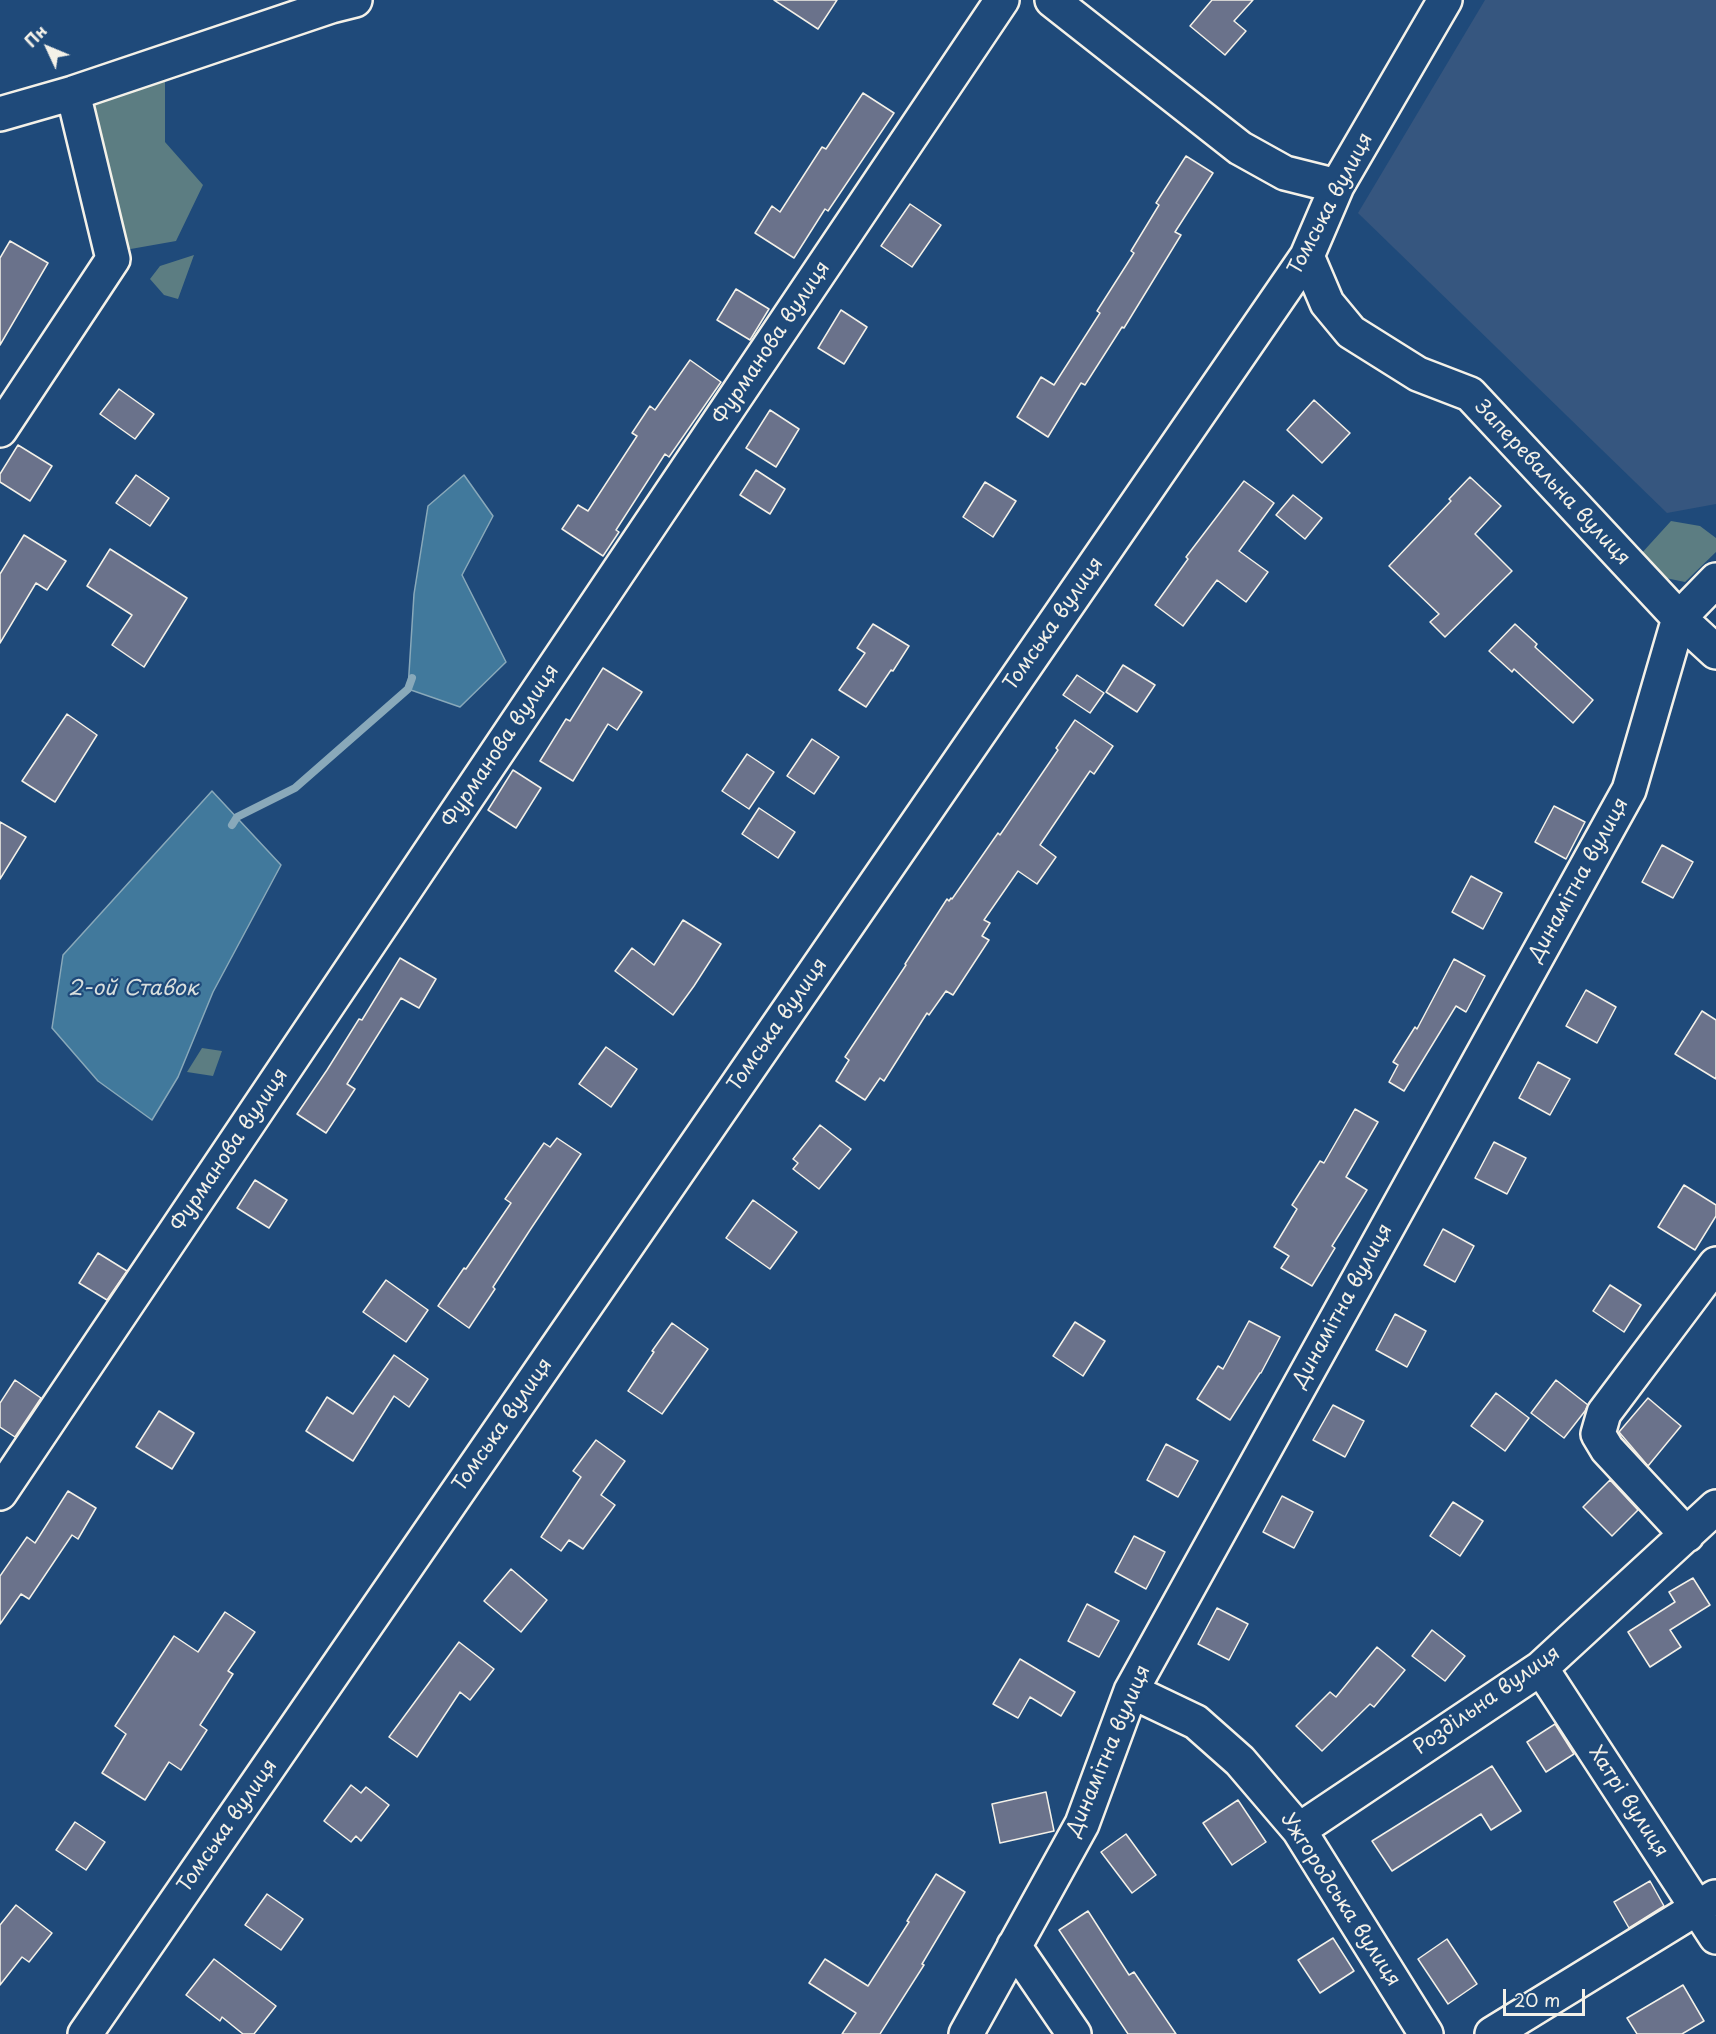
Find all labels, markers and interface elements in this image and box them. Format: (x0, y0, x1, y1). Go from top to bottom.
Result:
north arrow (18, 18, 78, 78)
text: Пн (18, 19, 52, 52)
street label: Томська вулиця (1284, 129, 1378, 279)
street label: Фурманова вулиця (709, 257, 835, 429)
street label: Заперевальна вулиця (1469, 396, 1635, 570)
street label: Томська вулиця (999, 553, 1109, 695)
street label: Фурманова вулиця (438, 660, 564, 832)
street label: Динамітна вулиця (1524, 794, 1634, 966)
street label: Томська вулиця (723, 954, 833, 1096)
water label: 2-ой Ставок (68, 976, 198, 1002)
street label: Фурманова вулиця (167, 1064, 293, 1236)
street label: Динамітна вулиця (1288, 1220, 1398, 1392)
street label: Томська вулиця (448, 1354, 558, 1496)
street label: Роздільна вулиця (1409, 1641, 1565, 1761)
street label: Динамітна вулиця (1062, 1662, 1156, 1840)
street label: Хатрі вулиця (1583, 1742, 1673, 1862)
street label: Томська вулиця (173, 1755, 283, 1897)
street label: Ужгородська вулиця (1275, 1809, 1405, 1991)
scale bar (1506, 1977, 1588, 2015)
text: 20 m (1514, 1986, 1560, 2013)

